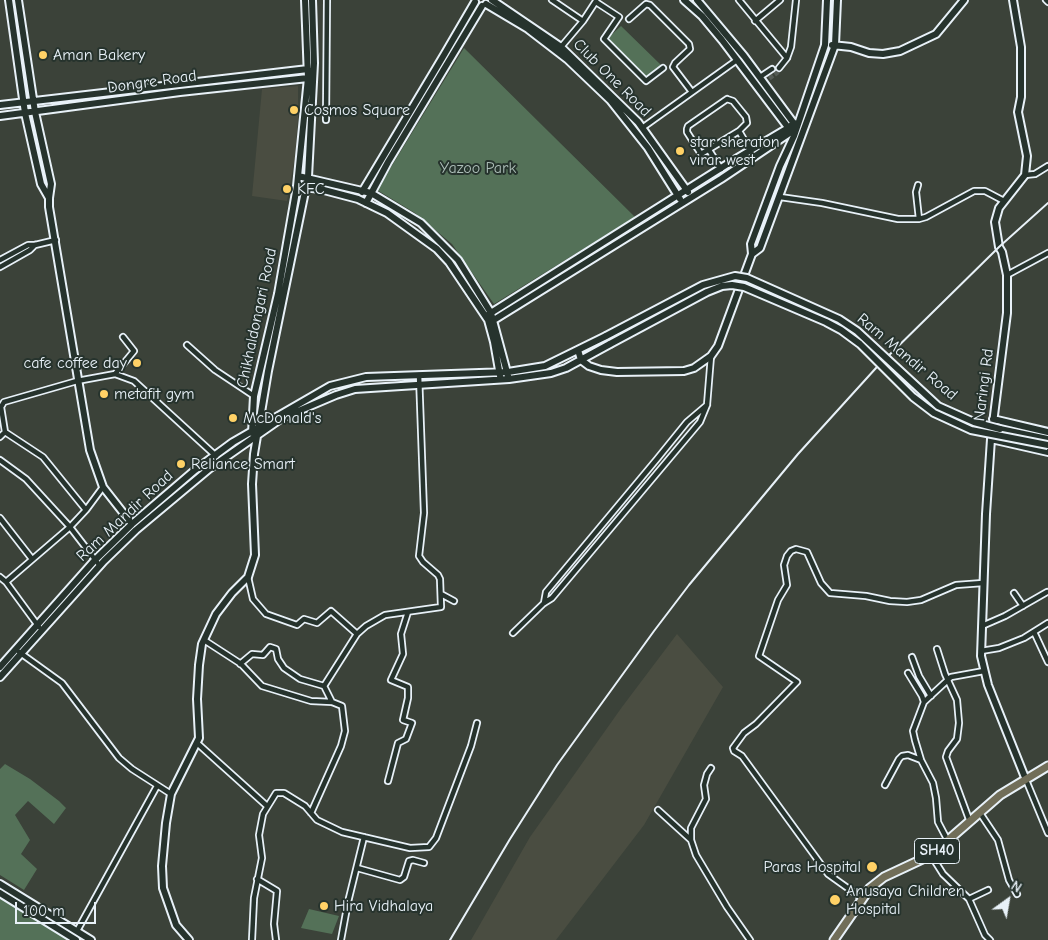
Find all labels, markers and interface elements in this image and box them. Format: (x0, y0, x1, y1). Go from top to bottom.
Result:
street label: Club One Road (569, 35, 655, 121)
place label: Aman Bakery (53, 45, 145, 65)
marker: Aman Bakery (37, 49, 49, 61)
street label: Dongre Road (106, 66, 198, 98)
place label: Cosmos Square (304, 100, 410, 120)
marker: Cosmos Square (288, 104, 300, 116)
place label: star sheraton virar west (690, 132, 780, 170)
marker: star sheraton virar west (674, 145, 686, 157)
park label: Yazoo Park (440, 158, 516, 178)
place label: KFC (297, 179, 325, 199)
marker: KFC (281, 183, 293, 195)
street label: Chikhaldongari Road (233, 246, 281, 390)
street label: Ram Mandir Road (853, 309, 961, 405)
street label: Naringi Rd (970, 348, 998, 422)
place label: cafe coffee day (23, 353, 127, 373)
marker: cafe coffee day (131, 357, 143, 369)
place label: metafit gym (114, 384, 194, 404)
marker: metafit gym (98, 388, 110, 400)
place label: McDonald's (243, 408, 322, 428)
marker: McDonald's (227, 412, 239, 424)
place label: Reliance Smart (191, 454, 295, 474)
marker: Reliance Smart (175, 458, 187, 470)
street label: Ram Mandir Road (73, 466, 177, 566)
road number: SH40 (914, 838, 960, 864)
place label: Paras Hospital (764, 857, 861, 877)
marker: Paras Hospital (865, 860, 879, 874)
north arrow (983, 875, 1033, 925)
text: N (1008, 877, 1025, 896)
place label: Anusaya Children Hospital (846, 881, 965, 919)
scale bar (18, 892, 99, 924)
marker: Anusaya Children Hospital (828, 893, 842, 907)
place label: Hira Vidhalaya (334, 896, 433, 916)
marker: Hira Vidhalaya (318, 900, 330, 912)
text: 100 m (23, 902, 65, 920)

